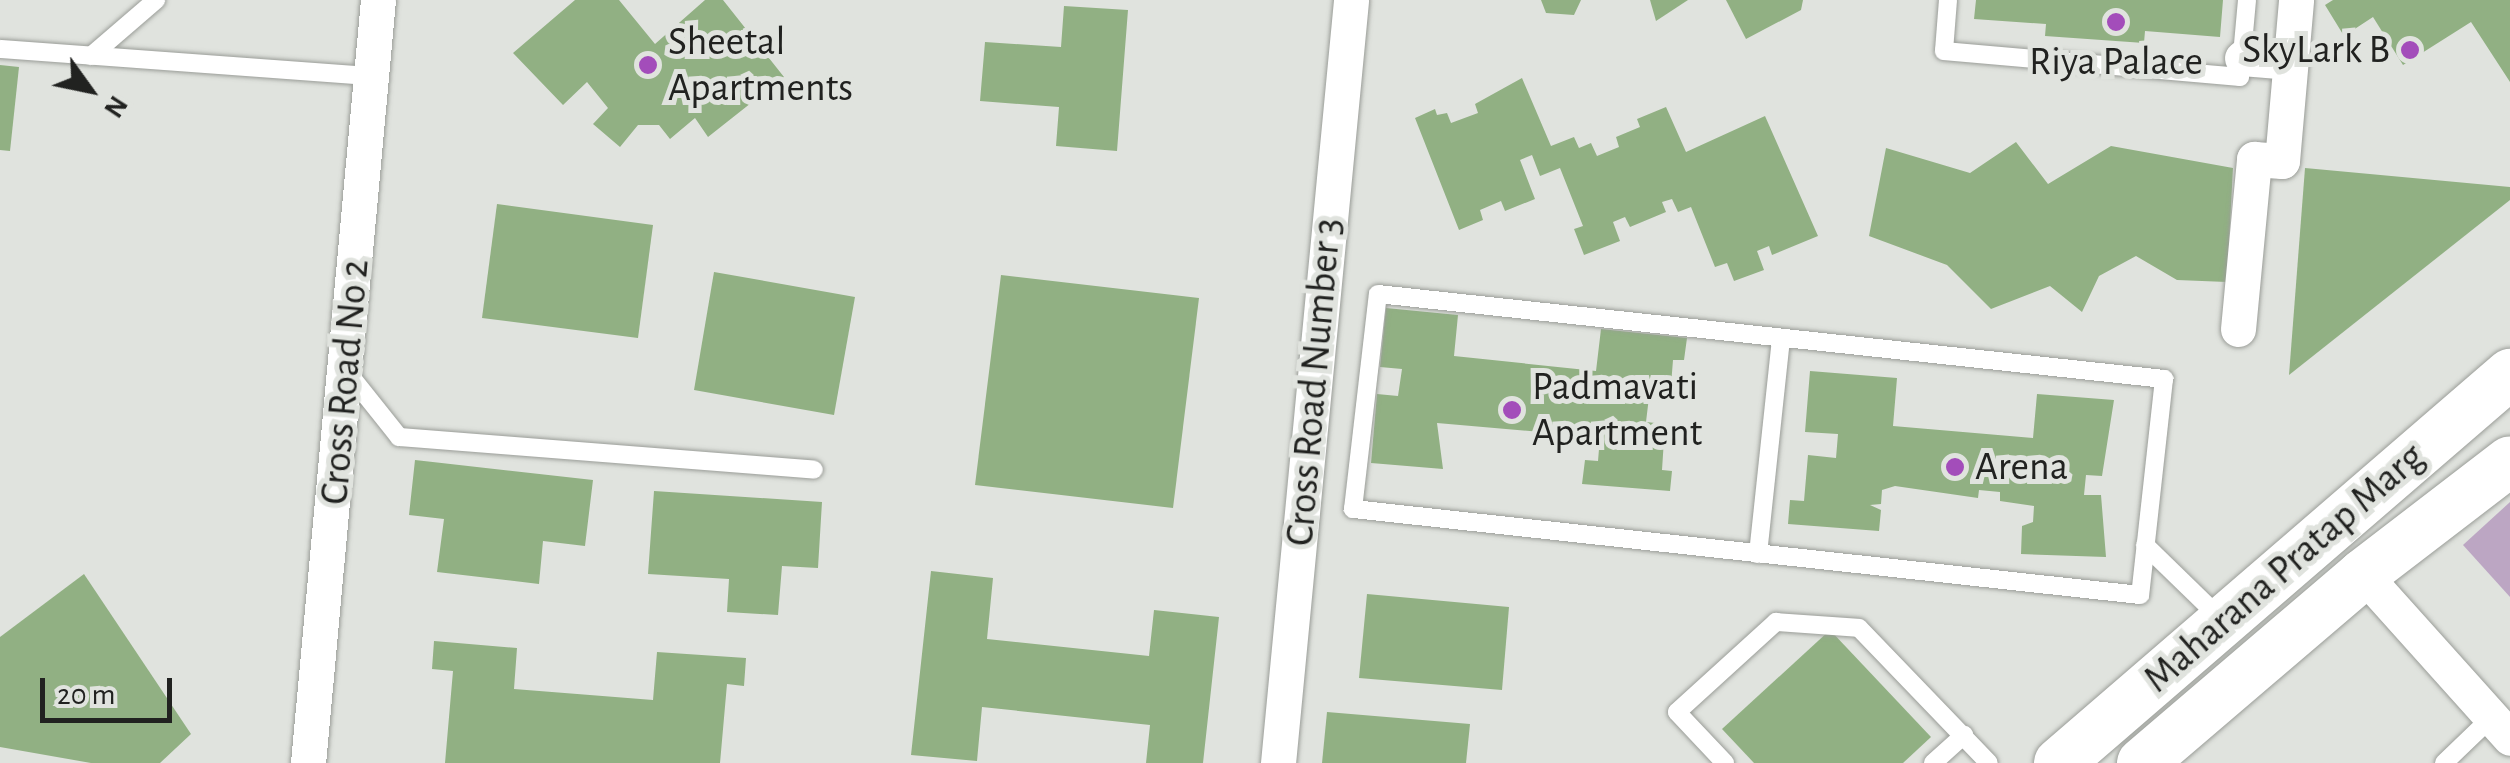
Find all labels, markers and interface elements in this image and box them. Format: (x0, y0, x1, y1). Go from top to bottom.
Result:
marker: Riya Palace (2105, 11, 2127, 33)
place label: Sheetal Apartments (668, 18, 853, 112)
place label: SkyLark B (2242, 26, 2390, 74)
place label: Riya Palace (2029, 38, 2203, 86)
marker: SkyLark B (2399, 39, 2421, 61)
north arrow (40, 40, 140, 140)
marker: Sheetal Apartments (637, 54, 659, 76)
text: N (98, 91, 132, 122)
street label: Cross Road Number 3 (1276, 216, 1352, 548)
street label: Cross Road No 2 (310, 257, 380, 507)
place label: Padmavati Apartment (1532, 363, 1702, 457)
marker: Padmavati Apartment (1501, 399, 1523, 421)
street label: Maharana Pratap Marg (2134, 433, 2434, 703)
place label: Arena (1975, 443, 2068, 491)
marker: Arena (1944, 456, 1966, 478)
scale bar (45, 658, 178, 720)
text: 20 m (57, 680, 115, 710)

